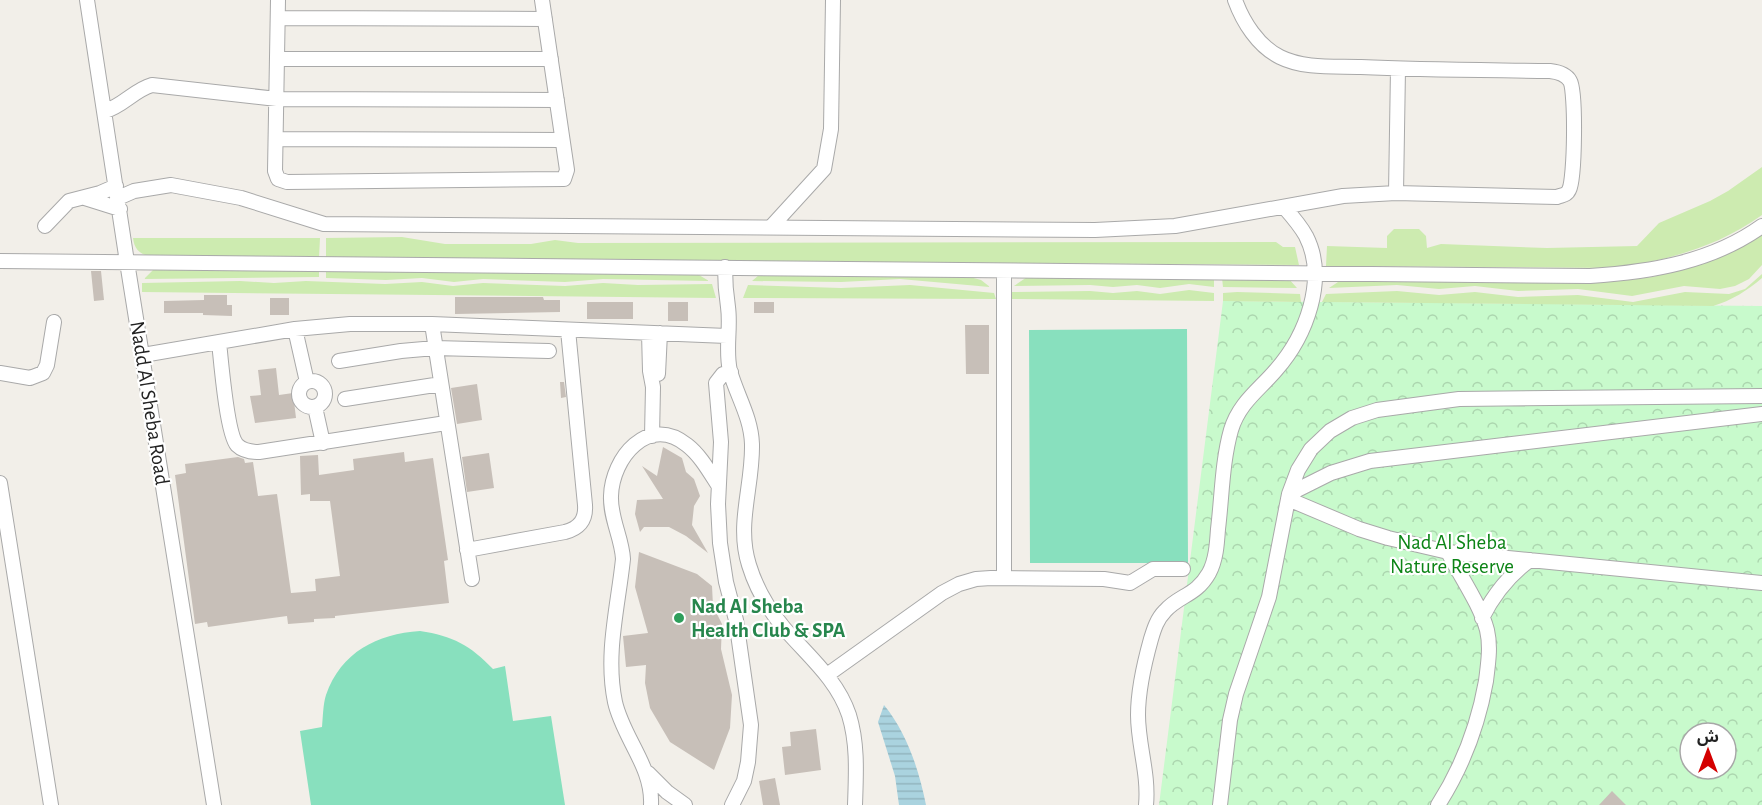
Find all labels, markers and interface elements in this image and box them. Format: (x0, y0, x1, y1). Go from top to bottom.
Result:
street label: Nadd Al Sheba Road (126, 320, 173, 487)
park label: Nad Al Sheba Nature Reserve (1390, 532, 1514, 577)
place label: Nad Al Sheba Health Club & SPA (691, 596, 846, 641)
marker: Nad Al Sheba Health Club & SPA (672, 611, 686, 625)
north arrow (1678, 721, 1738, 781)
text: ش (1697, 729, 1719, 746)

